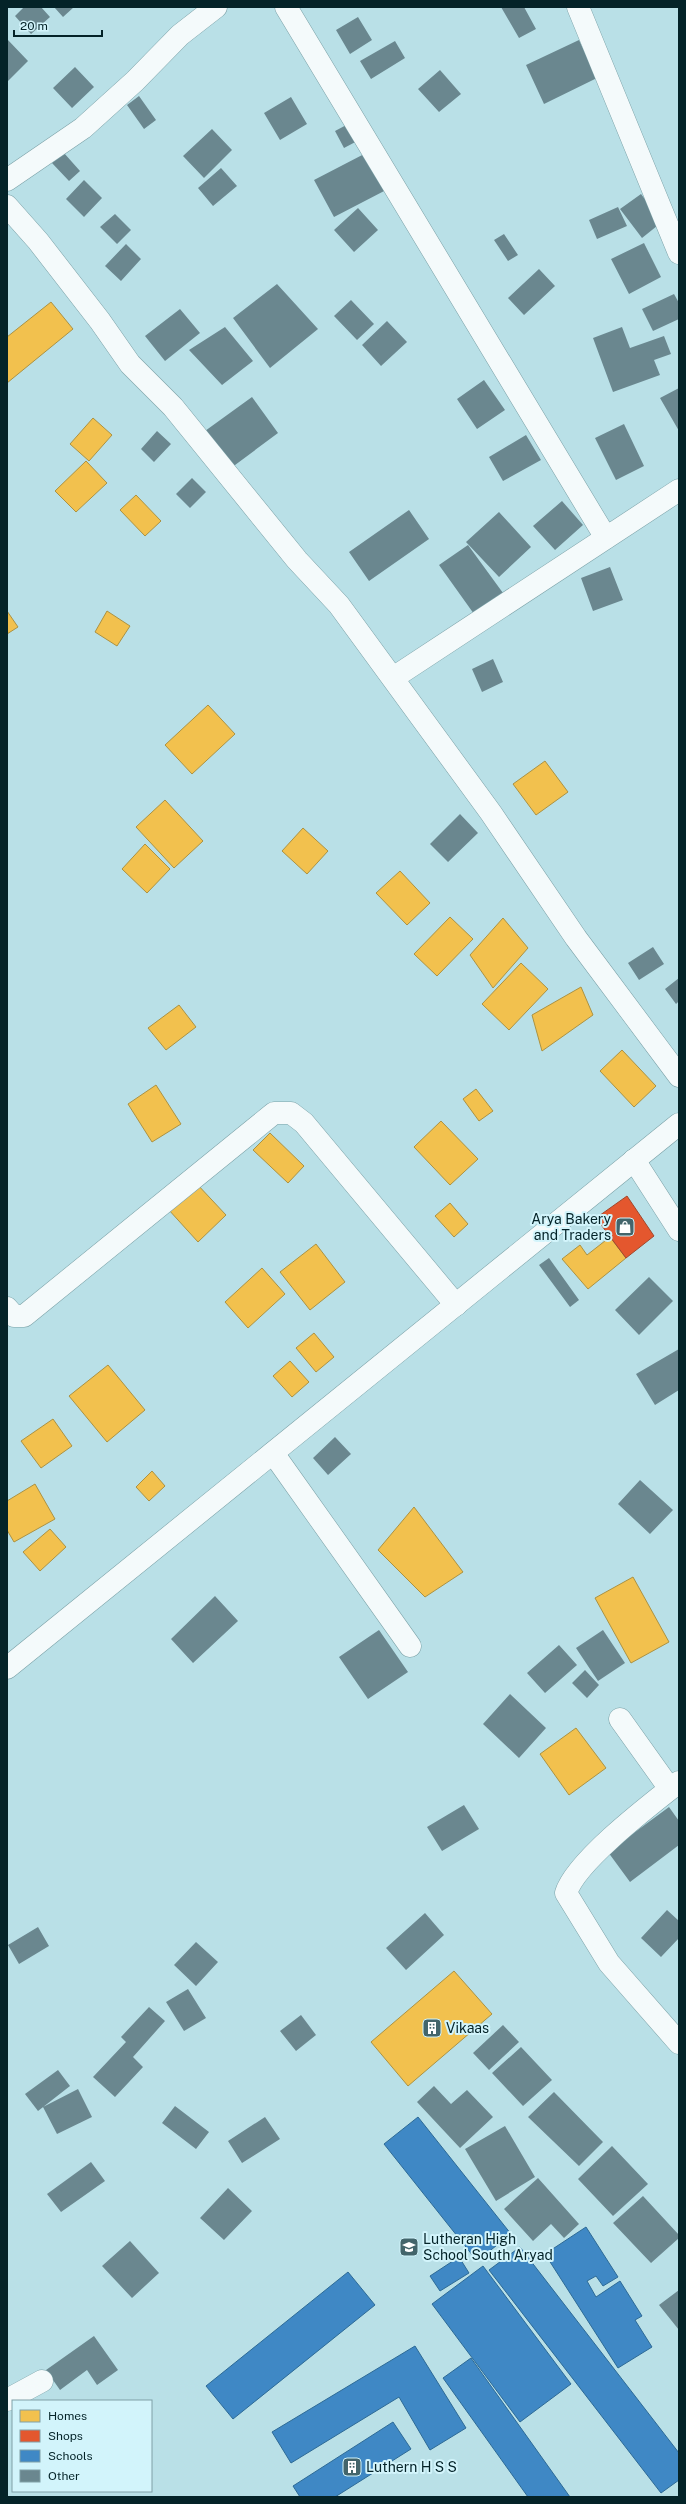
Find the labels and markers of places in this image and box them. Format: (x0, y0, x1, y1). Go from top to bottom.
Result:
place label: Arya Bakery and Traders (531, 1211, 612, 1243)
shop icon: Arya Bakery and Traders (614, 1216, 636, 1238)
building icon: Vikaas (421, 2017, 443, 2039)
place label: Vikaas (446, 2020, 489, 2036)
place label: Lutheran High School South Aryad (423, 2231, 553, 2263)
school or university icon: Lutheran High School South Aryad (398, 2236, 420, 2258)
building icon: Luthern H S S (341, 2456, 363, 2478)
place label: Luthern H S S (366, 2459, 457, 2475)

